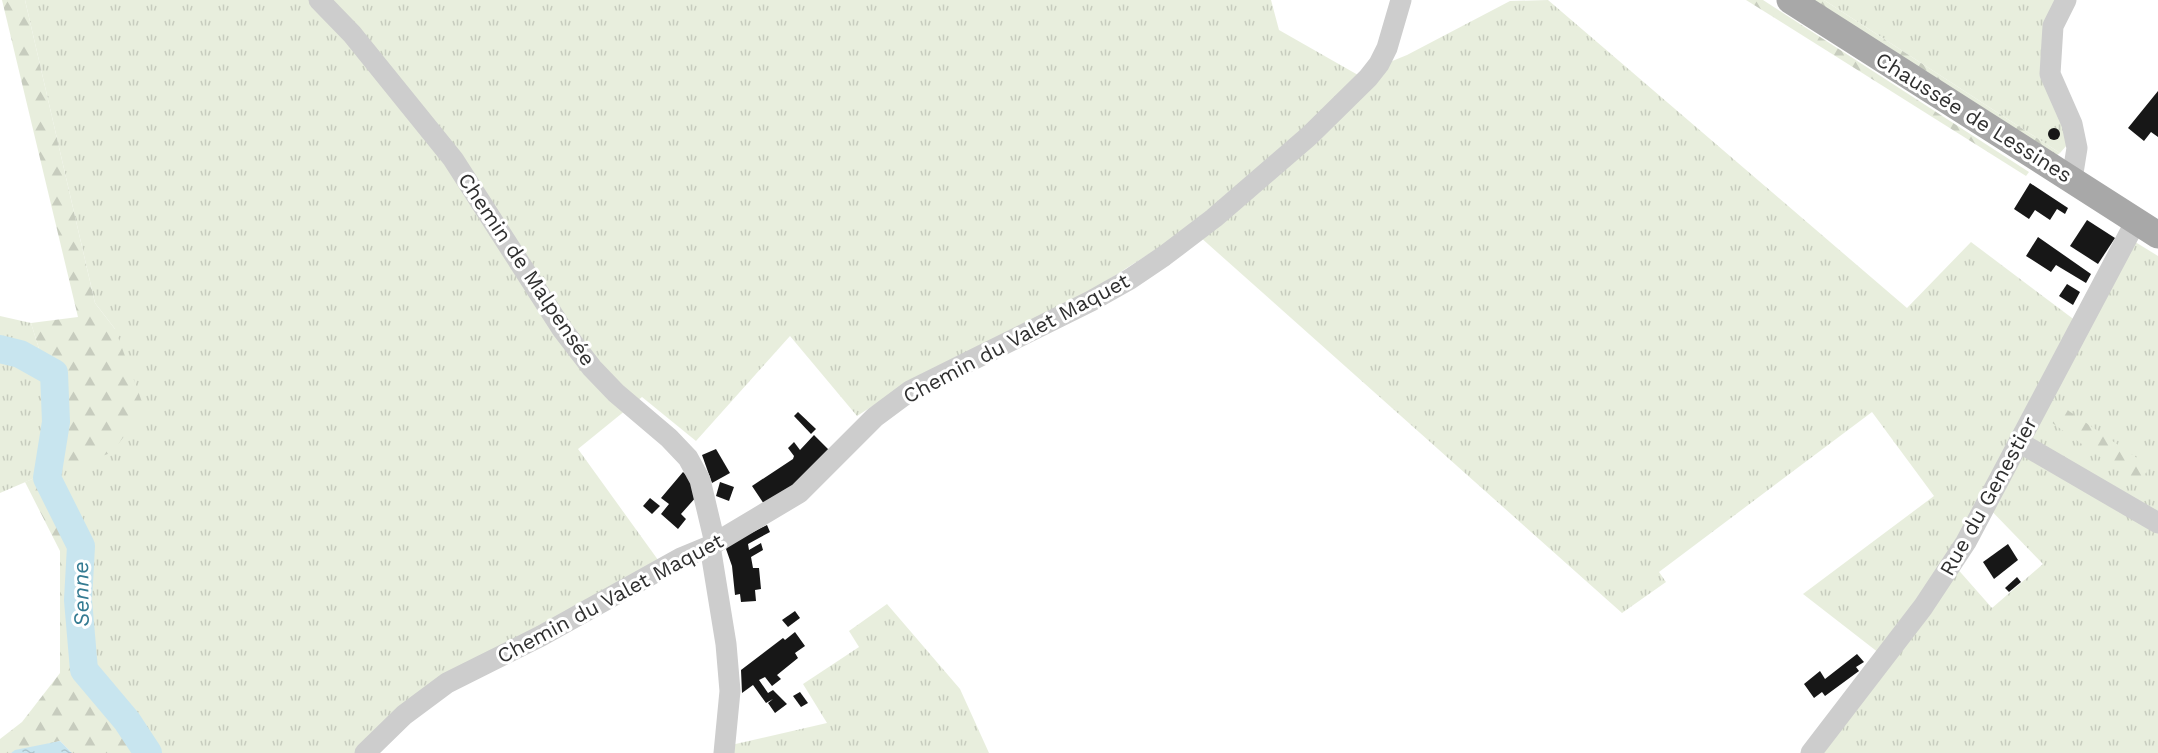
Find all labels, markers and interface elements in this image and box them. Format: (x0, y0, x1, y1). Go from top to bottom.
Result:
street label: Chaussée de Lessines (1871, 46, 2077, 188)
street label: Chemin de Malpensée (453, 168, 601, 370)
street label: Chemin du Valet Maquet (899, 268, 1134, 408)
street label: Rue du Genestier (1934, 412, 2042, 580)
street label: Chemin du Valet Maquet (493, 528, 728, 668)
water label: Senne (68, 561, 94, 627)

